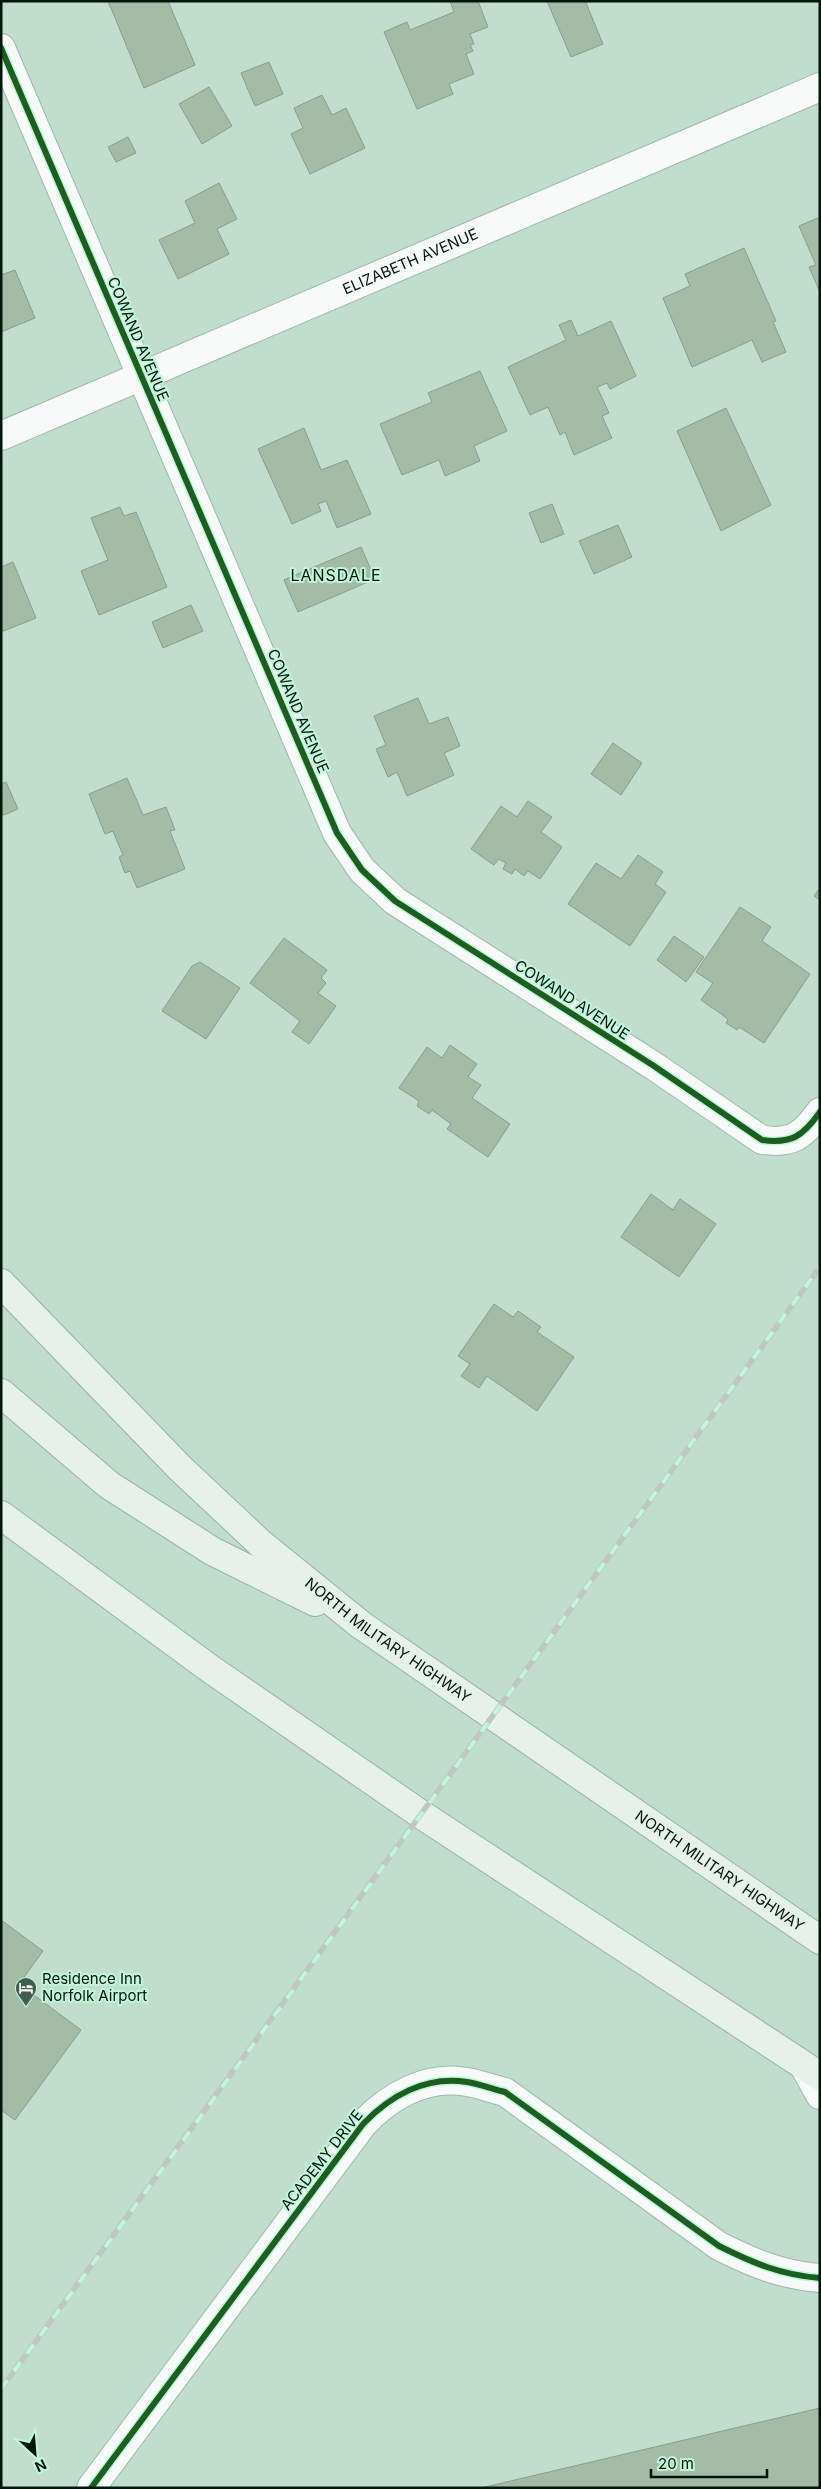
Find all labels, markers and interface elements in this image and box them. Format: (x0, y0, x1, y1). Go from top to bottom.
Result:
street label: ELIZABETH AVENUE (340, 224, 481, 298)
street label: COWAND AVENUE (104, 274, 173, 404)
district label: LANSDALE (290, 565, 382, 585)
street label: COWAND AVENUE (264, 646, 333, 776)
street label: COWAND AVENUE (511, 955, 633, 1044)
street label: NORTH MILITARY HIGHWAY (301, 1573, 475, 1707)
street label: NORTH MILITARY HIGHWAY (632, 1806, 808, 1935)
place label: Residence Inn Norfolk Airport (42, 1969, 147, 2005)
hotel icon: Residence Inn Norfolk Airport (14, 1976, 38, 2007)
street label: ACADEMY DRIVE (276, 2106, 367, 2214)
north arrow (10, 2429, 60, 2479)
scale bar (651, 2446, 767, 2478)
text: 20 m (658, 2454, 694, 2473)
text: N (32, 2456, 49, 2476)

